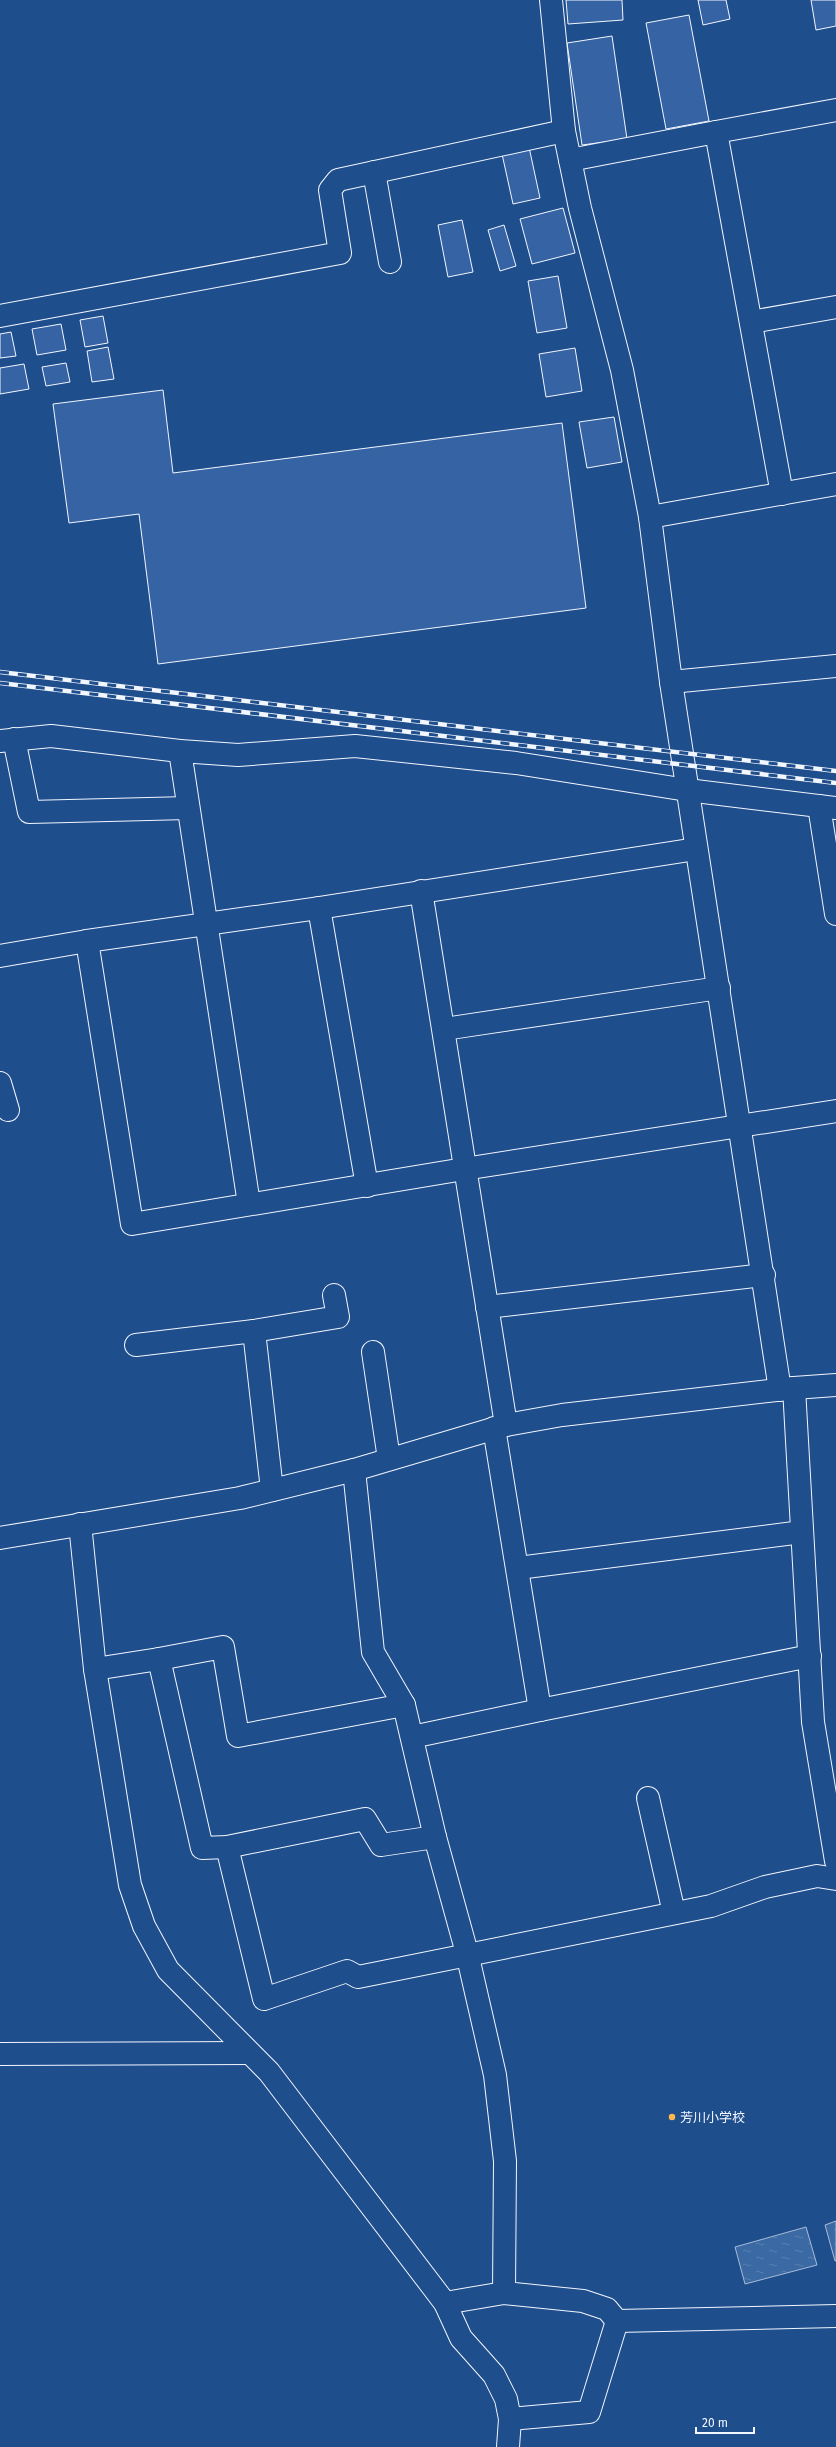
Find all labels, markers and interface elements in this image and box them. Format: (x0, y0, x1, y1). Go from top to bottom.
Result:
place label: 芳川小学校 (680, 2110, 745, 2125)
marker: 芳川小学校 (667, 2112, 677, 2122)
scale bar (696, 2409, 754, 2435)
text: 20 m (702, 2416, 728, 2430)

